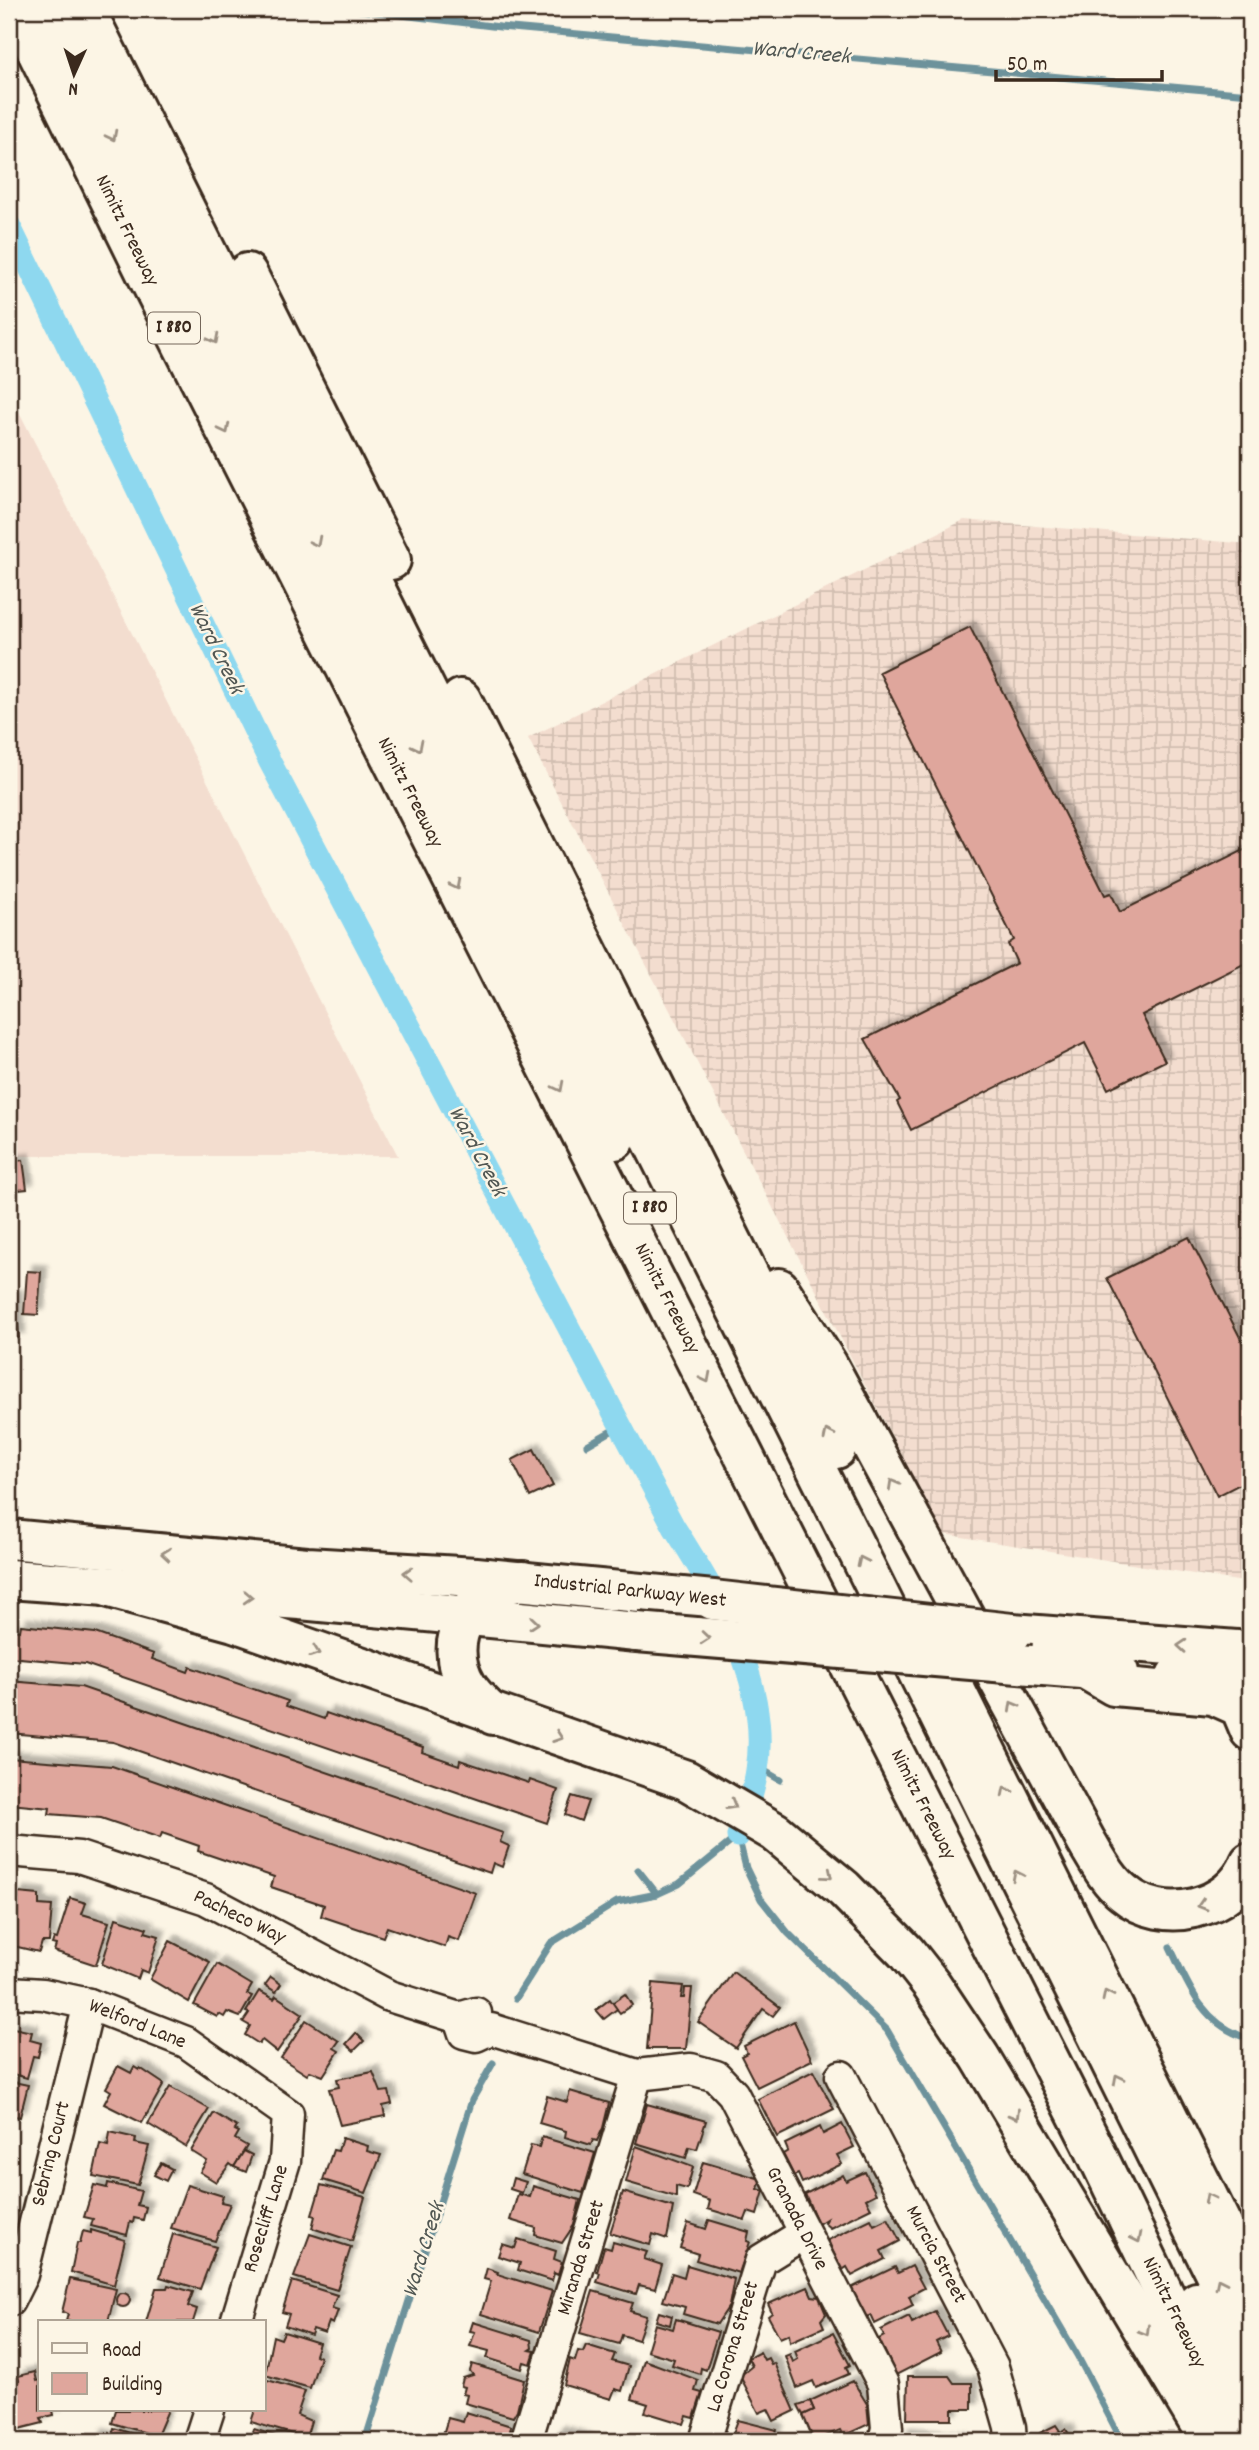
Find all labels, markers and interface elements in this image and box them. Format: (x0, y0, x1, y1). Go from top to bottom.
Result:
water label: Ward Creek (751, 33, 854, 75)
north arrow (38, 38, 108, 108)
scale bar (996, 38, 1163, 82)
text: 50 m (1007, 51, 1047, 81)
text: N (68, 74, 79, 101)
one-way arrow (104, 128, 118, 141)
street label: Nimitz Freeway (86, 170, 166, 292)
road number: I 880 (148, 312, 200, 344)
one-way arrow (206, 332, 220, 344)
one-way arrow (217, 422, 231, 435)
one-way arrow (308, 535, 322, 547)
water label: Ward Creek (179, 598, 252, 703)
street label: Nimitz Freeway (368, 732, 450, 854)
one-way arrow (410, 739, 424, 751)
one-way arrow (447, 877, 461, 890)
one-way arrow (550, 1080, 564, 1092)
water label: Ward Creek (438, 1101, 515, 1205)
road number: I 880 (624, 1192, 676, 1224)
street label: Nimitz Freeway (625, 1238, 707, 1360)
one-way arrow (697, 1371, 711, 1383)
one-way arrow (823, 1429, 837, 1441)
one-way arrow (887, 1479, 901, 1492)
one-way arrow (160, 1547, 171, 1562)
one-way arrow (857, 1556, 871, 1568)
one-way arrow (402, 1566, 413, 1581)
street label: Industrial Parkway West (532, 1567, 728, 1617)
one-way arrow (243, 1589, 254, 1604)
one-way arrow (529, 1615, 540, 1630)
one-way arrow (700, 1630, 711, 1645)
one-way arrow (1176, 1639, 1187, 1654)
one-way arrow (309, 1644, 321, 1658)
one-way arrow (1008, 1701, 1021, 1713)
one-way arrow (551, 1729, 563, 1743)
street label: Nimitz Freeway (881, 1744, 963, 1866)
one-way arrow (1001, 1786, 1015, 1798)
one-way arrow (724, 1797, 737, 1810)
one-way arrow (820, 1867, 833, 1879)
one-way arrow (1012, 1870, 1026, 1882)
street label: Pacheco Way (188, 1883, 291, 1954)
one-way arrow (1196, 1897, 1208, 1911)
one-way arrow (1102, 1990, 1116, 2002)
street label: Welford Lane (84, 1992, 190, 2058)
one-way arrow (1113, 2074, 1127, 2086)
street label: Sebring Court (24, 2098, 80, 2210)
one-way arrow (1007, 2108, 1020, 2121)
street label: Rosecliff Lane (236, 2161, 298, 2277)
street label: Granada Drive (757, 2162, 835, 2276)
one-way arrow (1203, 2193, 1217, 2205)
water label: Ward Creek (395, 2196, 456, 2302)
street label: Miranda Street (550, 2196, 614, 2319)
street label: Murcia Street (897, 2201, 974, 2310)
one-way arrow (1129, 2231, 1143, 2243)
street label: Nimitz Freeway (1133, 2252, 1213, 2374)
street label: La Corona Street (700, 2278, 768, 2416)
one-way arrow (1214, 2278, 1228, 2290)
legend (38, 2320, 266, 2412)
one-way arrow (1137, 2324, 1150, 2337)
text: Road (102, 2337, 141, 2367)
text: Building (102, 2371, 162, 2401)

